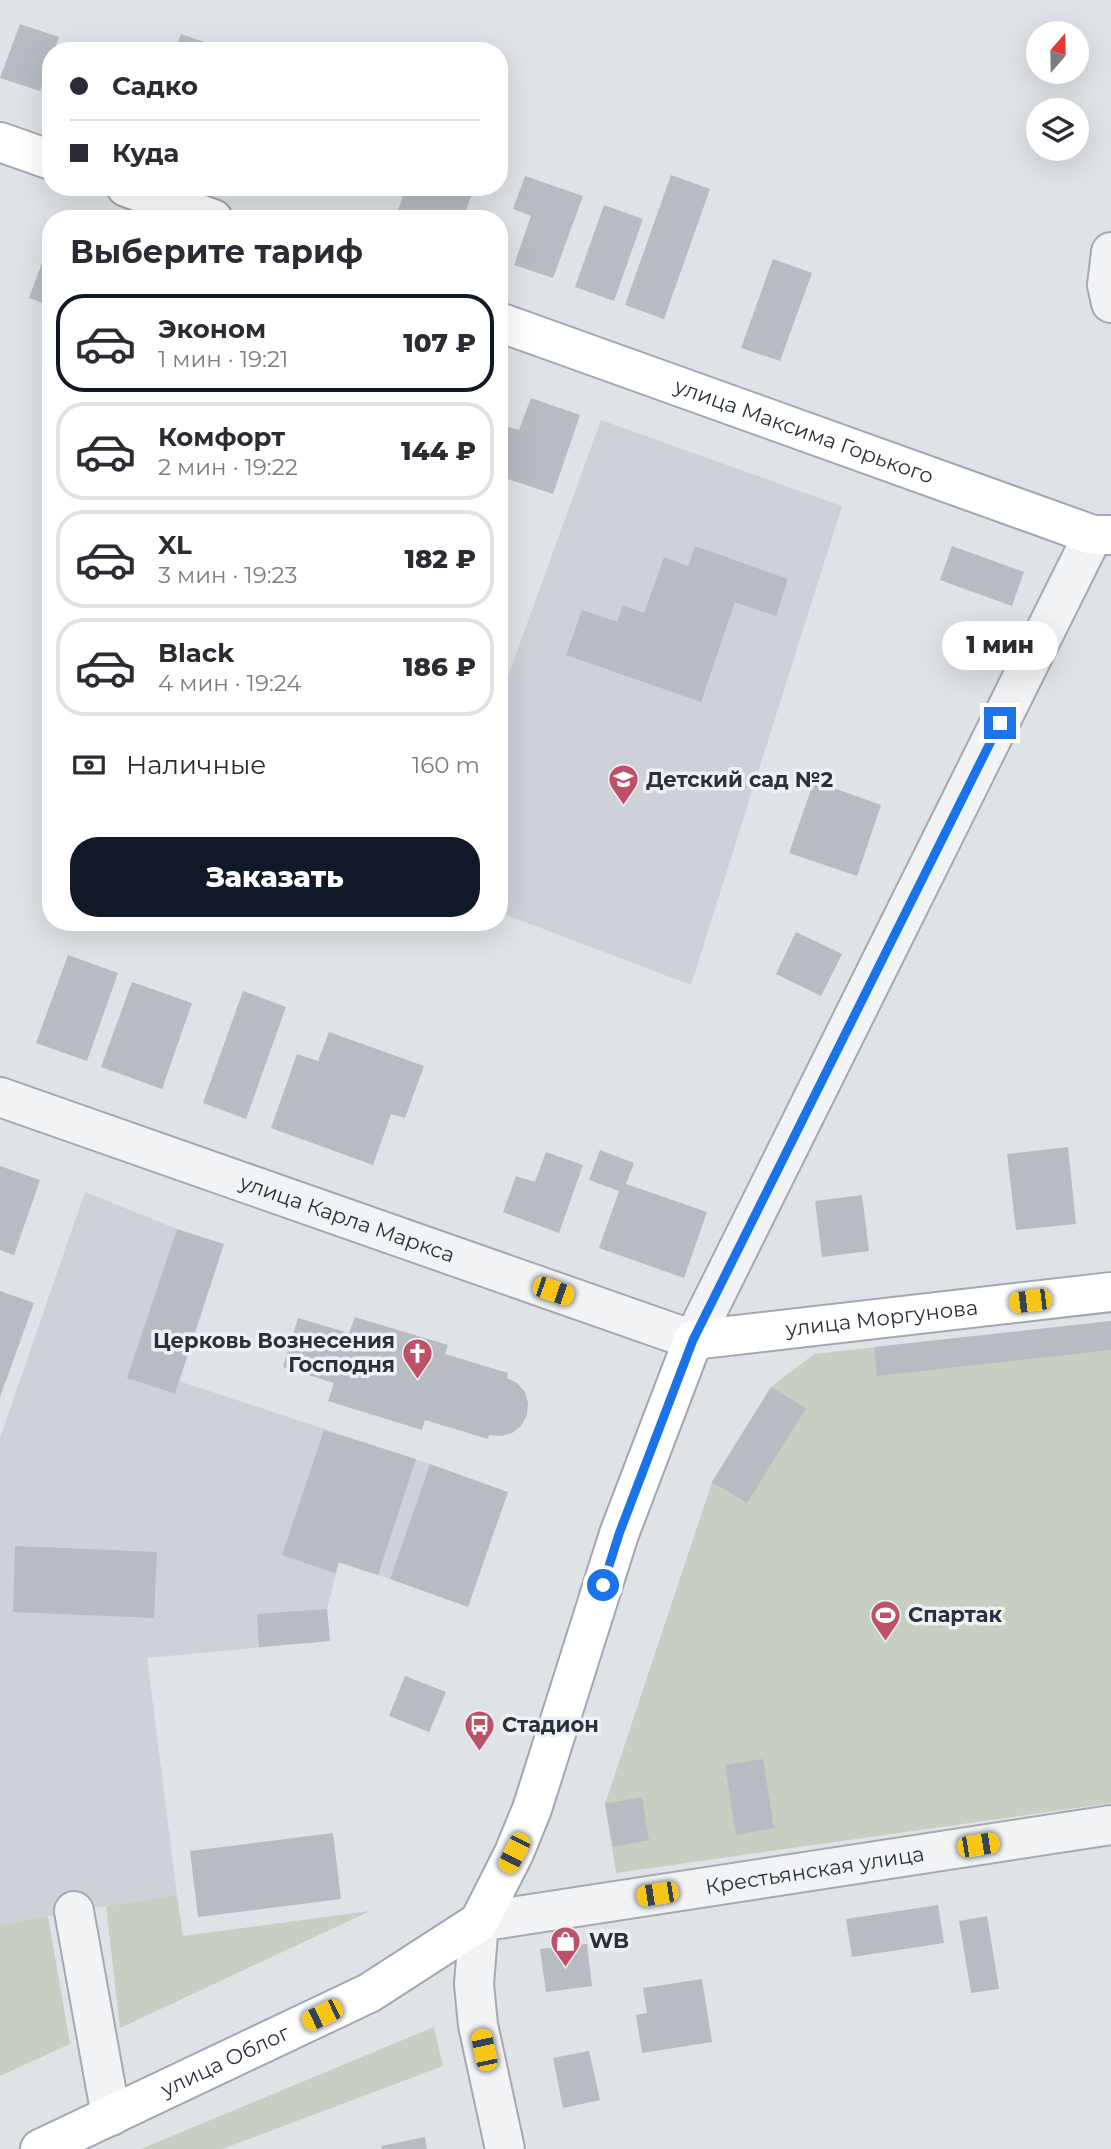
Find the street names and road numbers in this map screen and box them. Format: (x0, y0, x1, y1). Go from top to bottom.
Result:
street label: улица Максима Горького (670, 373, 937, 489)
street label: улица Карла Маркса (236, 1169, 458, 1267)
street label: улица Моргунова (783, 1294, 979, 1341)
street label: Крестьянская улица (703, 1841, 926, 1899)
street label: улица Облог (156, 2020, 293, 2102)

